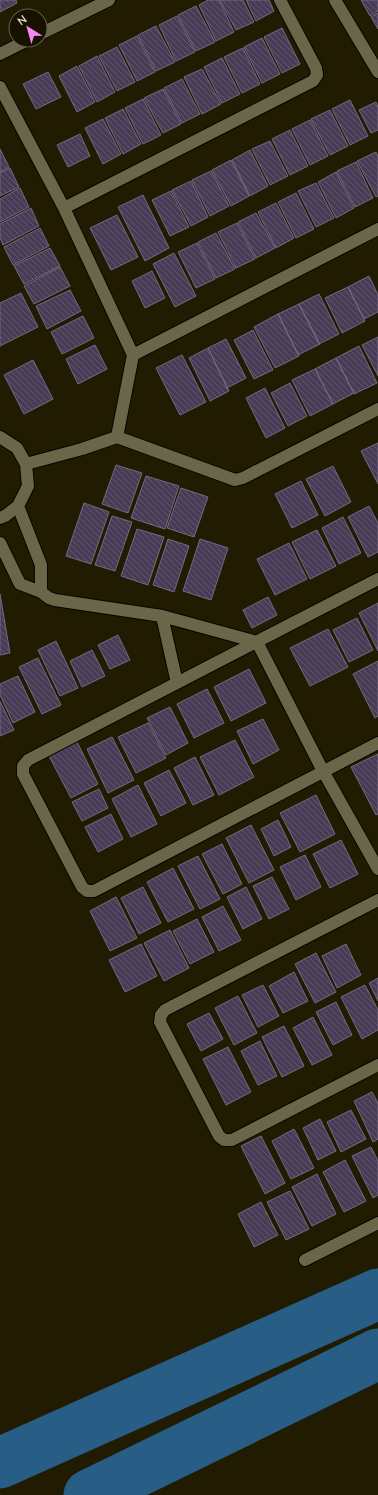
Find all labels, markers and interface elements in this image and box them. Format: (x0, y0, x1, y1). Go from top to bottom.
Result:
north arrow (8, 8, 48, 48)
text: N (14, 12, 30, 28)

